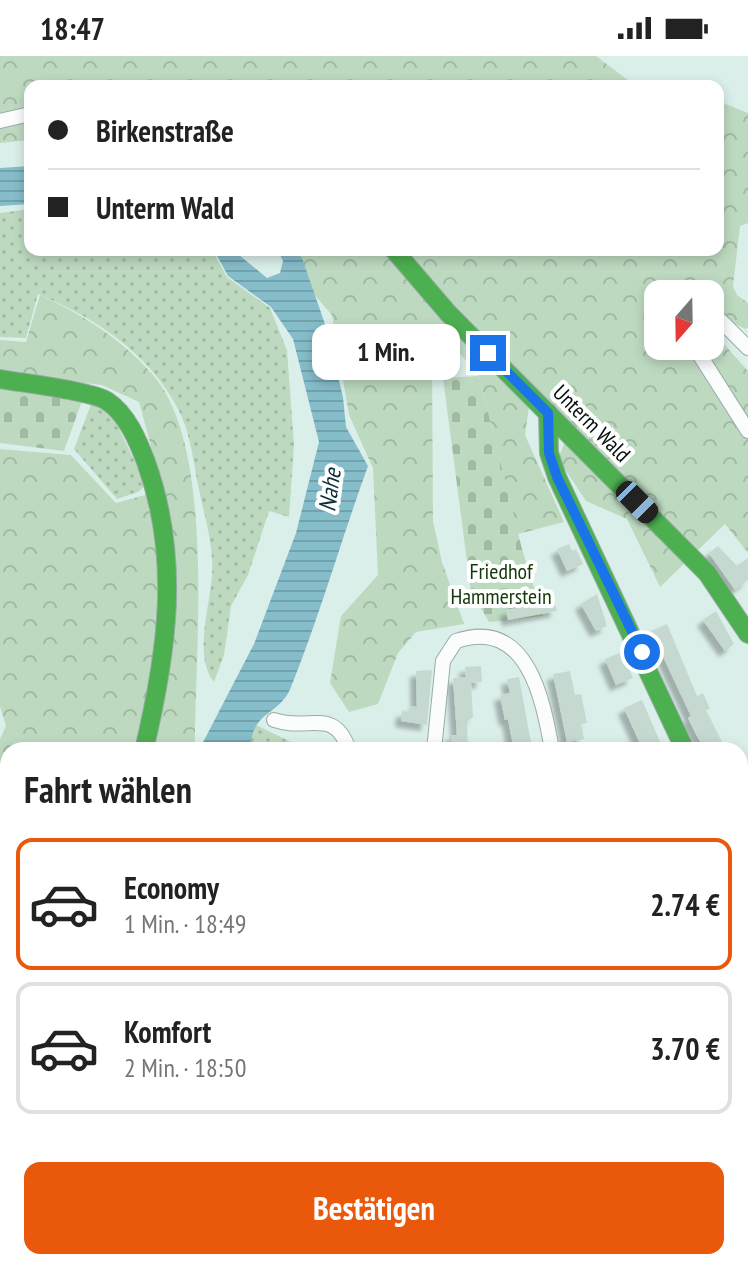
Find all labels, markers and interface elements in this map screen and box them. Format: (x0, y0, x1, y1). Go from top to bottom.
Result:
text: 18:47 (40, 9, 105, 48)
text: Birkenstraße (96, 111, 234, 150)
text: Unterm Wald (96, 188, 234, 227)
north arrow (644, 280, 724, 360)
map controls (644, 280, 724, 360)
callout: 1 Min. (312, 325, 460, 381)
text: 1 Min. (357, 335, 415, 368)
route end (470, 335, 506, 371)
street label: Unterm Wald (547, 378, 637, 468)
water label: Nahe (311, 464, 348, 513)
car (612, 477, 662, 527)
park label: Friedhof Hammerstein (450, 557, 552, 610)
route start (624, 634, 660, 670)
text: Fahrt wählen (24, 766, 192, 813)
icon: car (28, 868, 100, 940)
text: Economy (124, 868, 219, 907)
text: 2.74 € (650, 885, 720, 924)
text: 1 Min. · 18:49 (124, 907, 246, 940)
icon: car (28, 1012, 100, 1084)
text: Komfort (124, 1012, 211, 1051)
text: 3.70 € (650, 1029, 720, 1068)
text: 2 Min. · 18:50 (124, 1051, 246, 1084)
button: Bestätigen (24, 1162, 724, 1254)

